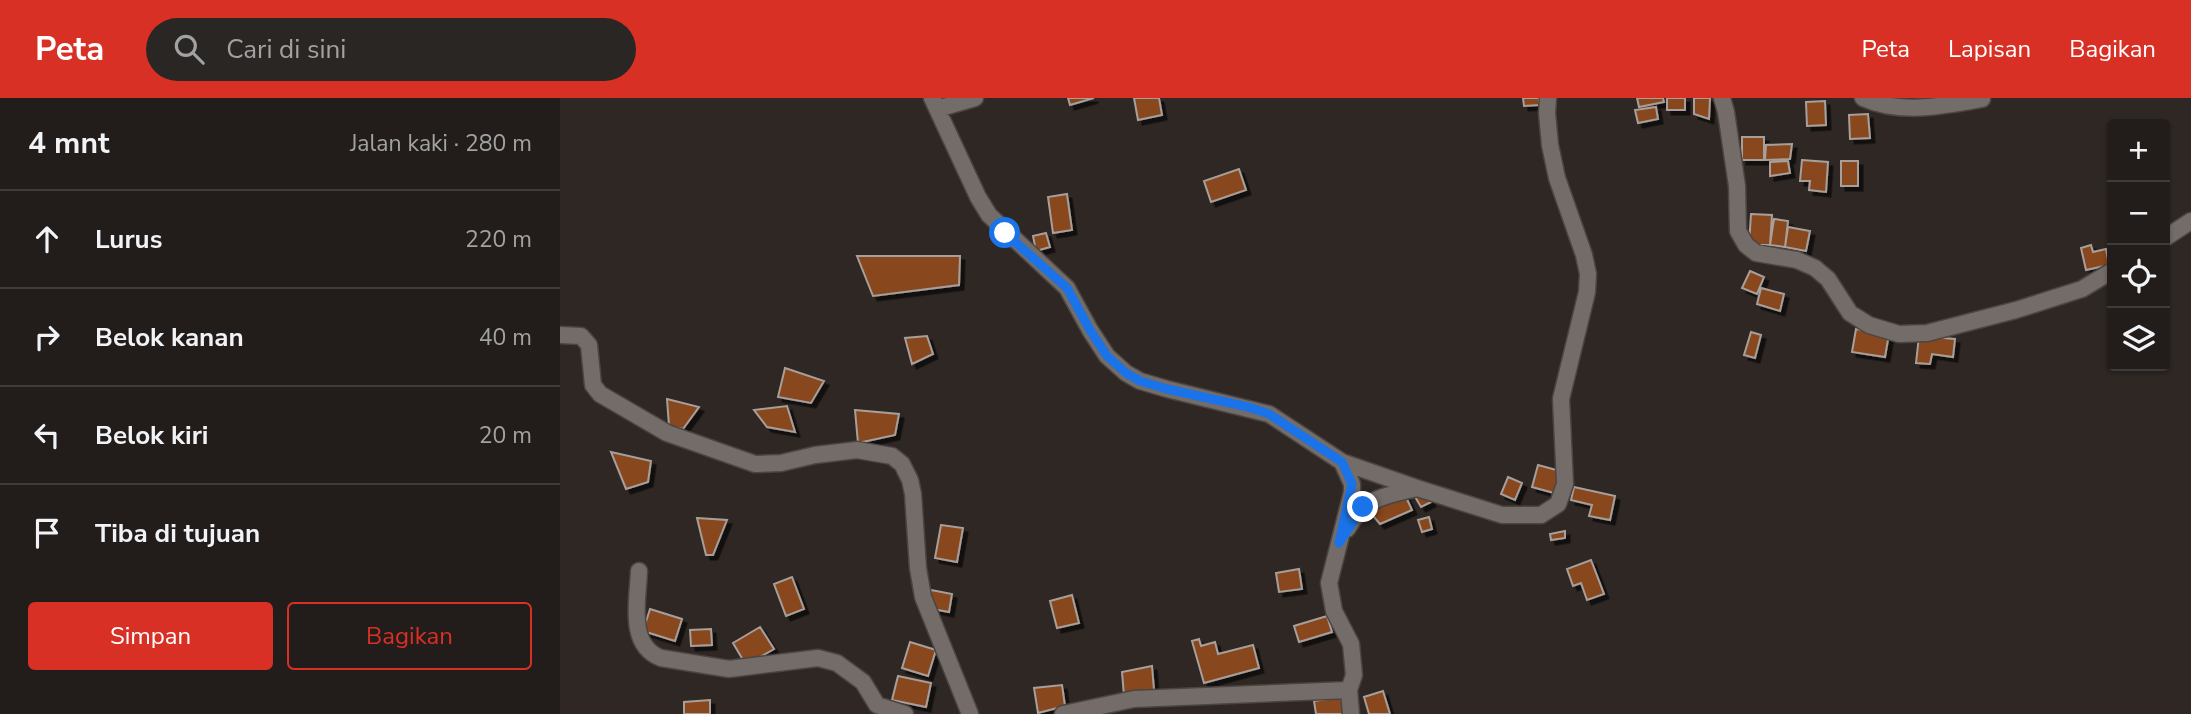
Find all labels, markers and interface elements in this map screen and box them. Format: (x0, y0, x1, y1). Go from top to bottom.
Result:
search box (146, 18, 636, 81)
text: Peta (35, 27, 104, 72)
icon: search (170, 30, 208, 68)
text: Cari di sini (226, 32, 346, 67)
text: Peta (1861, 33, 1910, 65)
text: Lapisan (1948, 33, 2031, 65)
text: Bagikan (2069, 33, 2156, 65)
map controls (2107, 119, 2170, 371)
button: + (2107, 119, 2170, 182)
text: 4 mnt (28, 123, 109, 164)
text: Jalan kaki · 280 m (350, 128, 532, 159)
button: − (2107, 182, 2170, 245)
route start (989, 217, 1020, 248)
icon: ahead (28, 220, 66, 258)
text: Lurus (95, 222, 162, 257)
text: 220 m (465, 224, 532, 255)
button: locate (2107, 245, 2170, 308)
button: layers (2107, 308, 2170, 371)
icon: right (28, 318, 66, 356)
text: Belok kanan (95, 320, 244, 355)
text: 40 m (479, 322, 532, 353)
icon: left (28, 416, 66, 454)
text: Belok kiri (95, 418, 208, 453)
text: 20 m (479, 420, 532, 451)
route end (1347, 491, 1378, 522)
icon: arrive (28, 514, 66, 552)
text: Tiba di tujuan (95, 516, 260, 551)
button: Simpan (28, 602, 273, 670)
button: Bagikan (287, 602, 532, 670)

